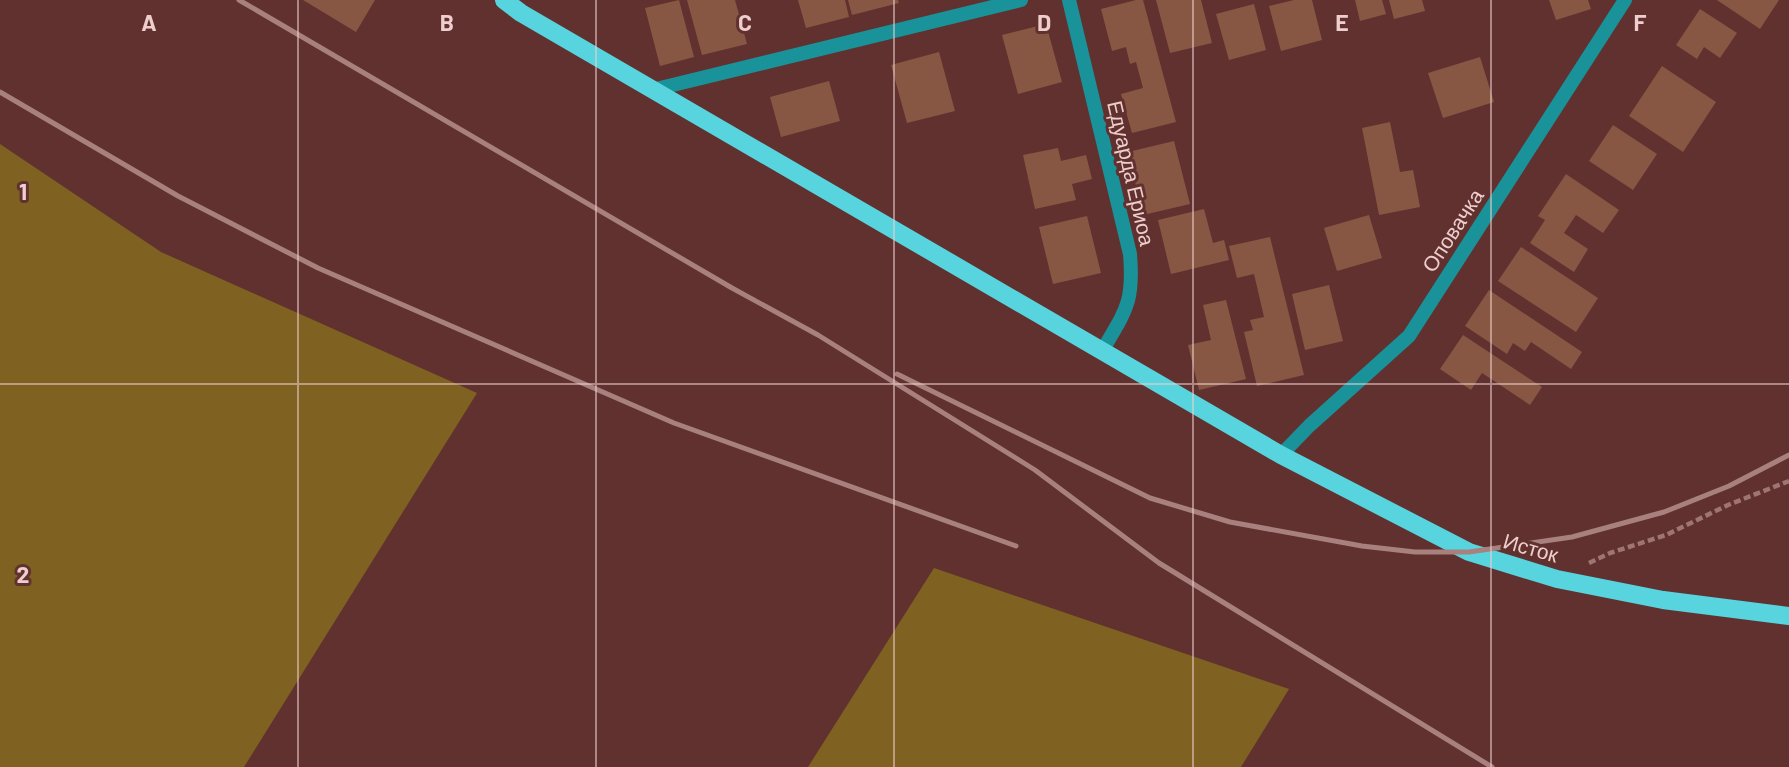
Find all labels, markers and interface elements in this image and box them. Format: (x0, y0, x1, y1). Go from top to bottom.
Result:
text: A (141, 8, 157, 36)
text: B (440, 8, 454, 36)
text: C (738, 8, 752, 36)
text: D (1037, 8, 1051, 36)
text: E (1335, 8, 1349, 36)
text: F (1634, 8, 1647, 36)
street label: Едуарда Ериоа (1103, 98, 1161, 248)
text: 1 (19, 177, 27, 205)
street label: Оповачка (1416, 184, 1488, 276)
street label: Исток (1501, 527, 1562, 567)
text: 2 (17, 560, 29, 588)

